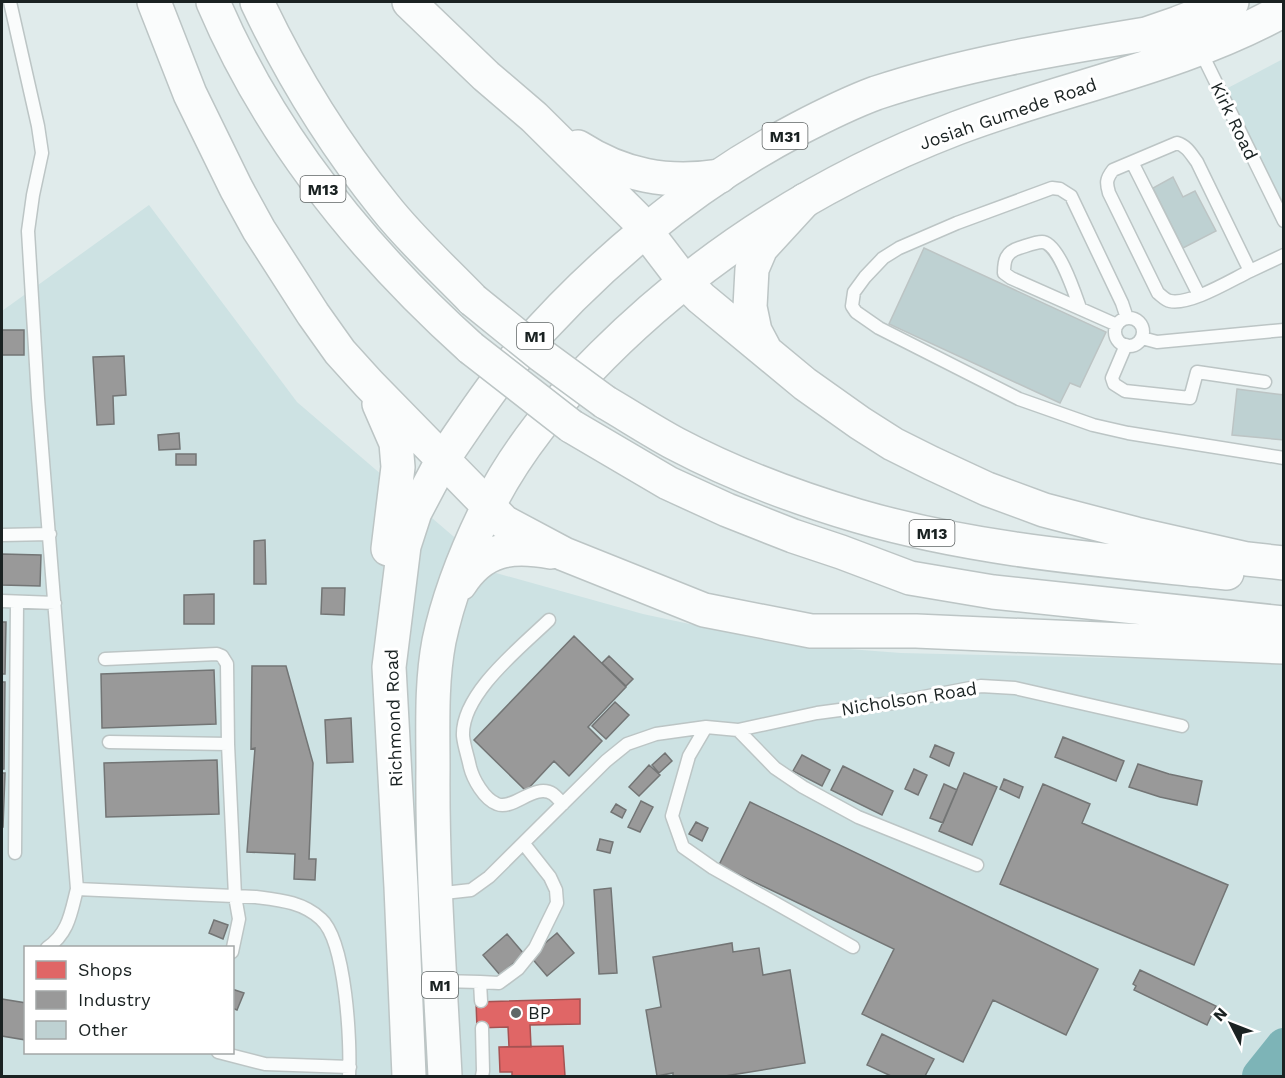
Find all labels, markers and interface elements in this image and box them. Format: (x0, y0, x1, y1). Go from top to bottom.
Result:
street label: Josiah Gumede Road (916, 73, 1099, 154)
street label: Kirk Road (1207, 79, 1262, 163)
road number: M31 (762, 123, 808, 149)
road number: M13 (300, 176, 346, 202)
road number: M1 (517, 323, 553, 349)
road number: M13 (910, 520, 954, 546)
street label: Richmond Road (381, 649, 406, 788)
street label: Nicholson Road (840, 677, 978, 720)
legend (24, 946, 234, 1054)
text: Shops (78, 959, 132, 980)
road number: M1 (422, 972, 458, 998)
text: Industry (78, 989, 151, 1010)
north arrow (1201, 994, 1261, 1054)
place label: BP (528, 1002, 551, 1023)
text: N (1209, 1004, 1231, 1025)
marker: BP (509, 1006, 523, 1020)
text: Other (78, 1019, 128, 1040)

